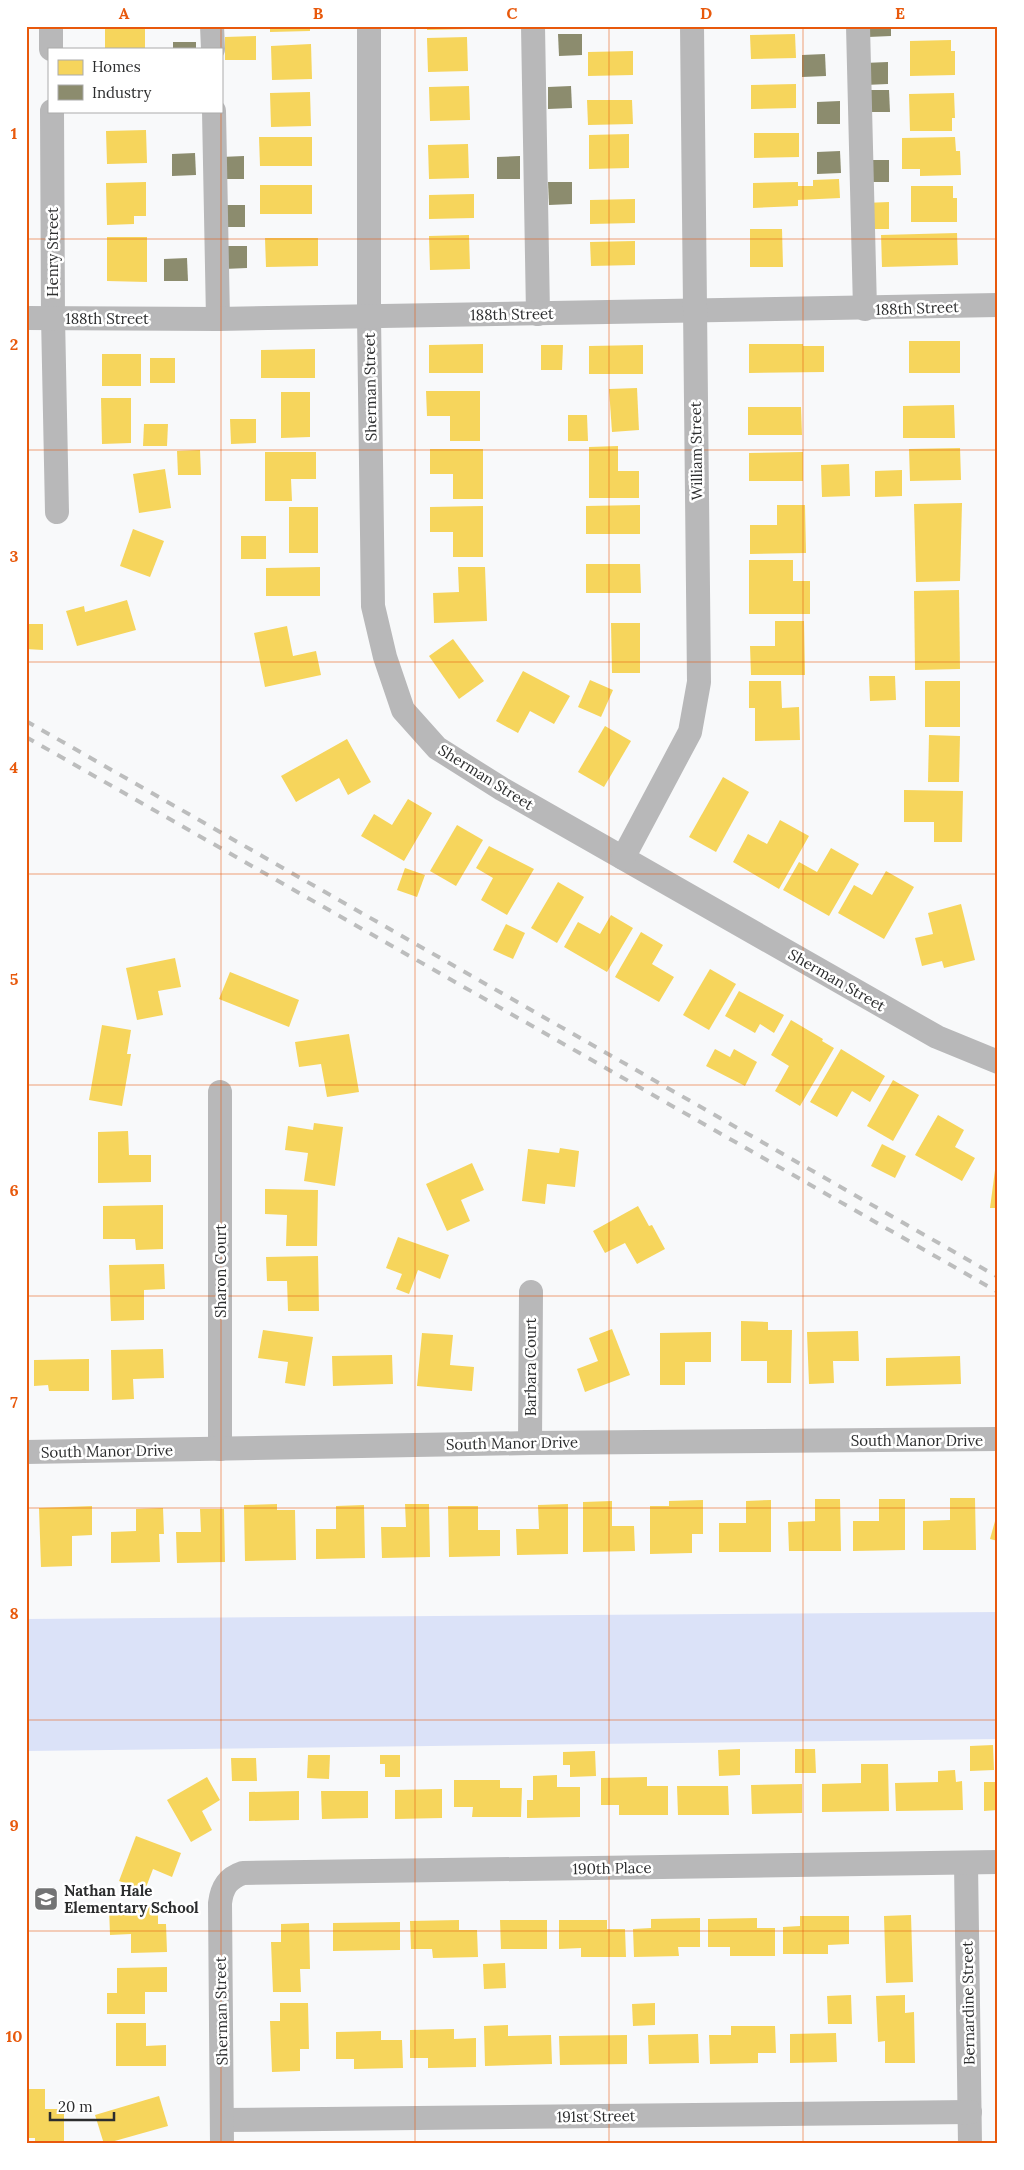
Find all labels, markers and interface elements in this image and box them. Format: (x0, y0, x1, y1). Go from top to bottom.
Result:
text: A (119, 3, 130, 23)
text: B (313, 3, 324, 23)
text: C (506, 3, 518, 23)
text: D (700, 3, 712, 23)
text: E (895, 3, 905, 23)
legend (48, 48, 222, 112)
text: Homes (92, 57, 141, 76)
text: Industry (92, 83, 151, 102)
text: 1 (11, 123, 17, 143)
street label: Henry Street (43, 207, 62, 297)
street label: 188th Street (875, 297, 959, 319)
street label: 188th Street (470, 304, 554, 324)
street label: 188th Street (65, 309, 149, 328)
street label: Sherman Street (360, 332, 380, 442)
text: 2 (10, 334, 18, 354)
street label: William Street (686, 401, 706, 501)
text: 3 (10, 546, 19, 566)
street label: Sherman Street (435, 740, 537, 814)
text: 4 (10, 757, 19, 777)
street label: Sherman Street (785, 945, 889, 1016)
text: 5 (10, 969, 19, 989)
text: 6 (9, 1180, 19, 1200)
street label: Sharon Court (211, 1224, 230, 1318)
street label: Barbara Court (521, 1317, 540, 1416)
text: 7 (10, 1392, 18, 1412)
street label: South Manor Drive (851, 1431, 983, 1450)
street label: South Manor Drive (446, 1432, 578, 1454)
street label: South Manor Drive (41, 1440, 173, 1462)
text: 8 (9, 1603, 19, 1623)
text: 9 (9, 1815, 19, 1835)
street label: 190th Place (572, 1858, 652, 1878)
place label: Nathan Hale Elementary School (64, 1881, 199, 1917)
school or university icon: Nathan Hale Elementary School (33, 1886, 59, 1912)
street label: Bernardine Street (957, 1941, 979, 2065)
street label: Sherman Street (211, 1956, 231, 2066)
text: 10 (6, 2026, 22, 2046)
scale bar (50, 2090, 114, 2122)
text: 20 m (58, 2097, 93, 2116)
street label: 191st Street (556, 2106, 636, 2126)

